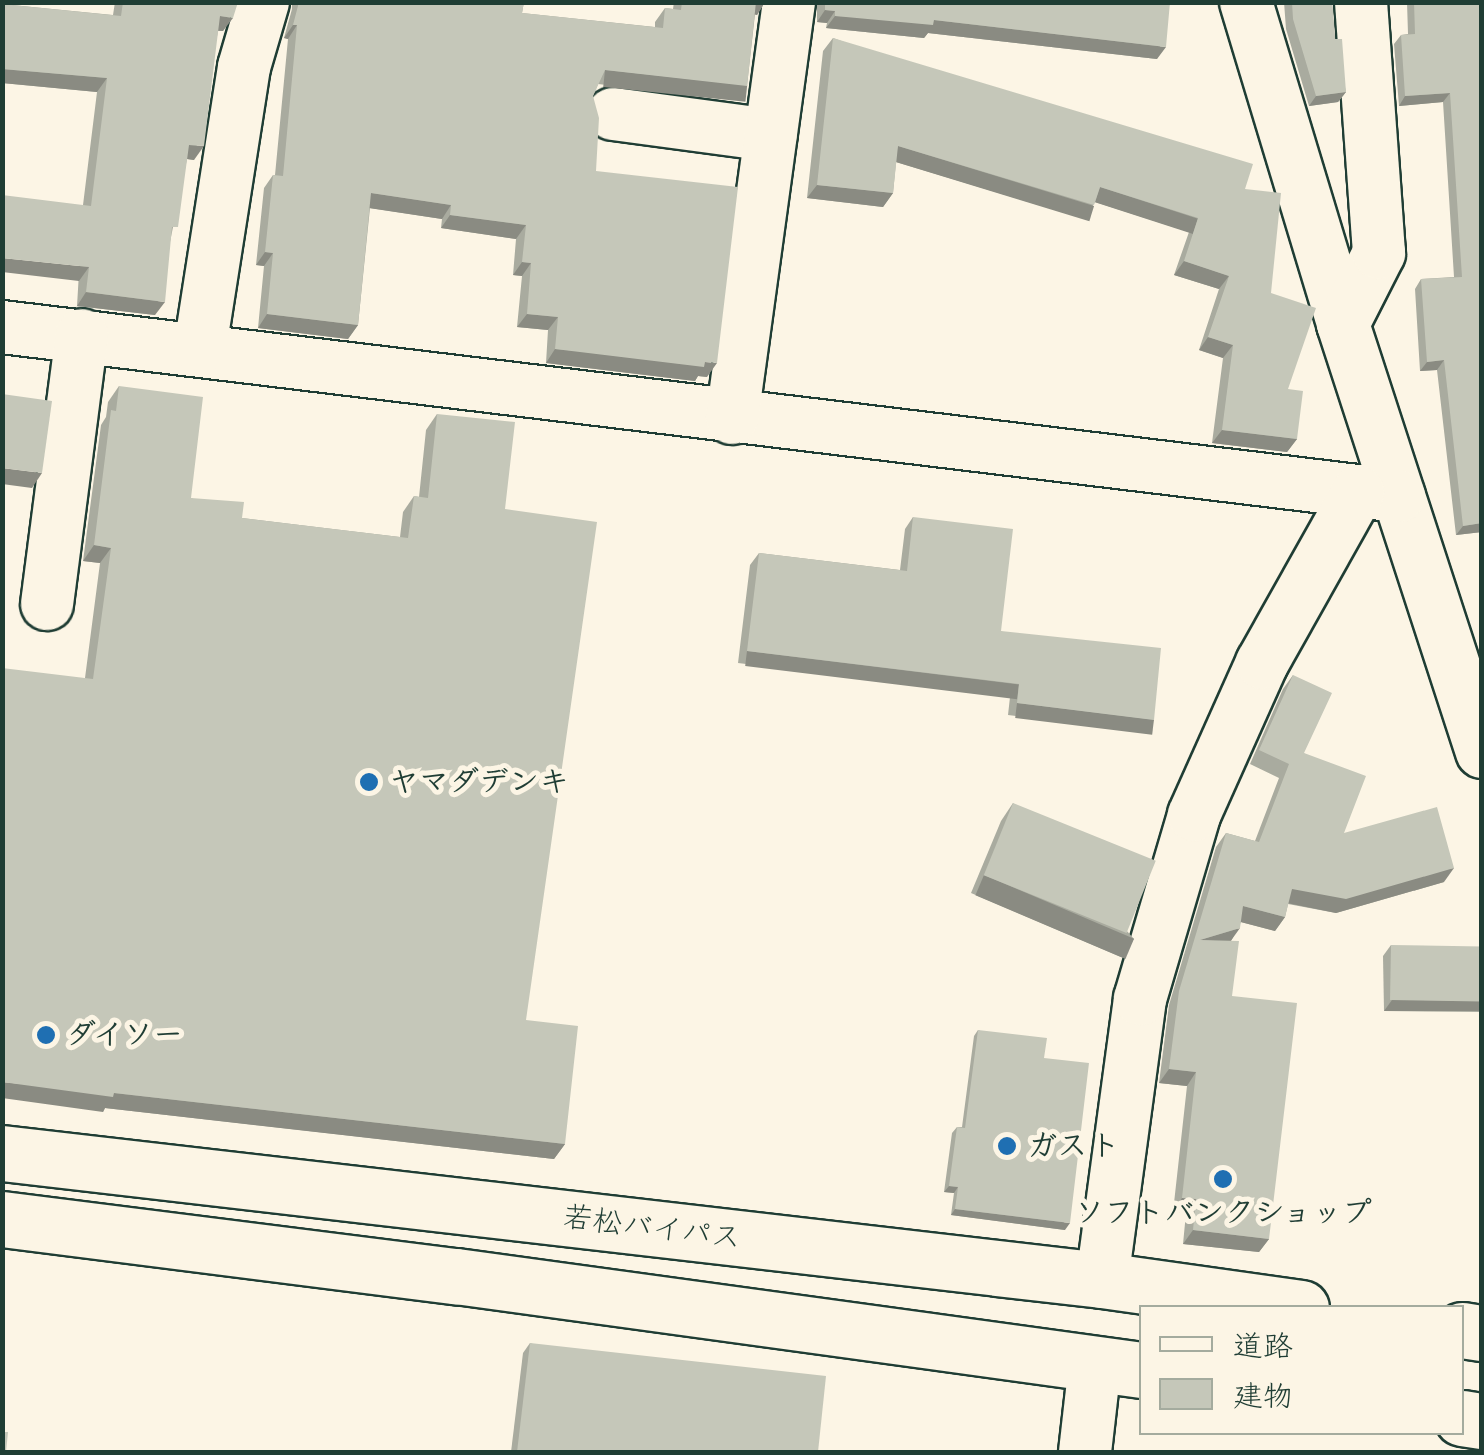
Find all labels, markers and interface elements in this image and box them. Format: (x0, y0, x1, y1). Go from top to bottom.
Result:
place label: ヤマダデンキ (389, 764, 569, 800)
marker: ヤマダデンキ (358, 771, 380, 793)
place label: ダイソー (66, 1017, 186, 1053)
marker: ダイソー (35, 1024, 57, 1046)
place label: ガスト (1027, 1128, 1117, 1164)
marker: ガスト (996, 1135, 1018, 1157)
marker: ソフトバンクショップ (1212, 1168, 1234, 1190)
place label: ソフトバンクショップ (1073, 1195, 1373, 1231)
street label: 若松バイパス (560, 1199, 744, 1257)
legend (1139, 1305, 1464, 1435)
text: 道路 (1233, 1326, 1293, 1368)
text: 建物 (1233, 1376, 1293, 1418)

